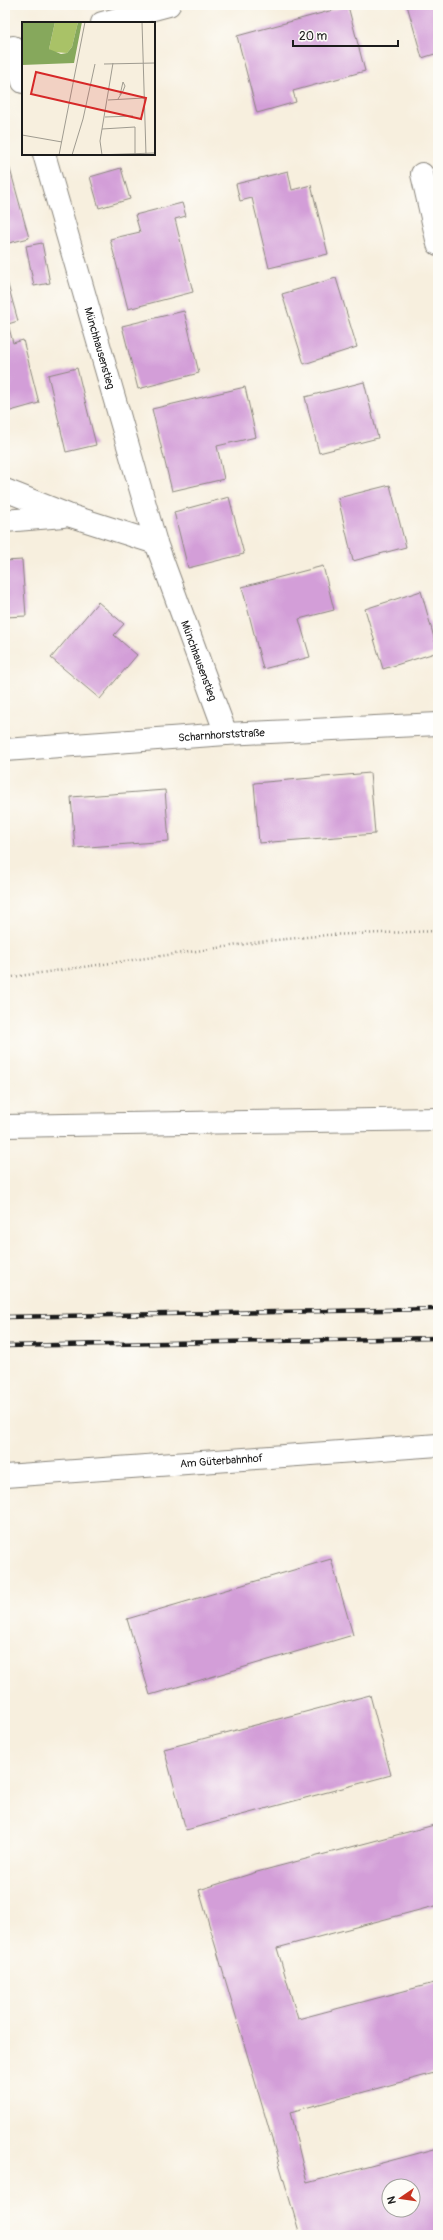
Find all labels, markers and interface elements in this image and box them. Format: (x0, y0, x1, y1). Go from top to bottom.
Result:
inset map (22, 22, 155, 155)
scale bar (293, 22, 398, 48)
text: 20 m (299, 29, 328, 44)
street label: Münchhausenstieg (82, 306, 118, 391)
street label: Münchhausenstieg (178, 619, 220, 703)
street label: Scharnhorststraße (178, 726, 266, 744)
street label: Am Güterbahnhof (179, 1451, 264, 1470)
north arrow (381, 2178, 421, 2218)
text: N (384, 2195, 399, 2205)

